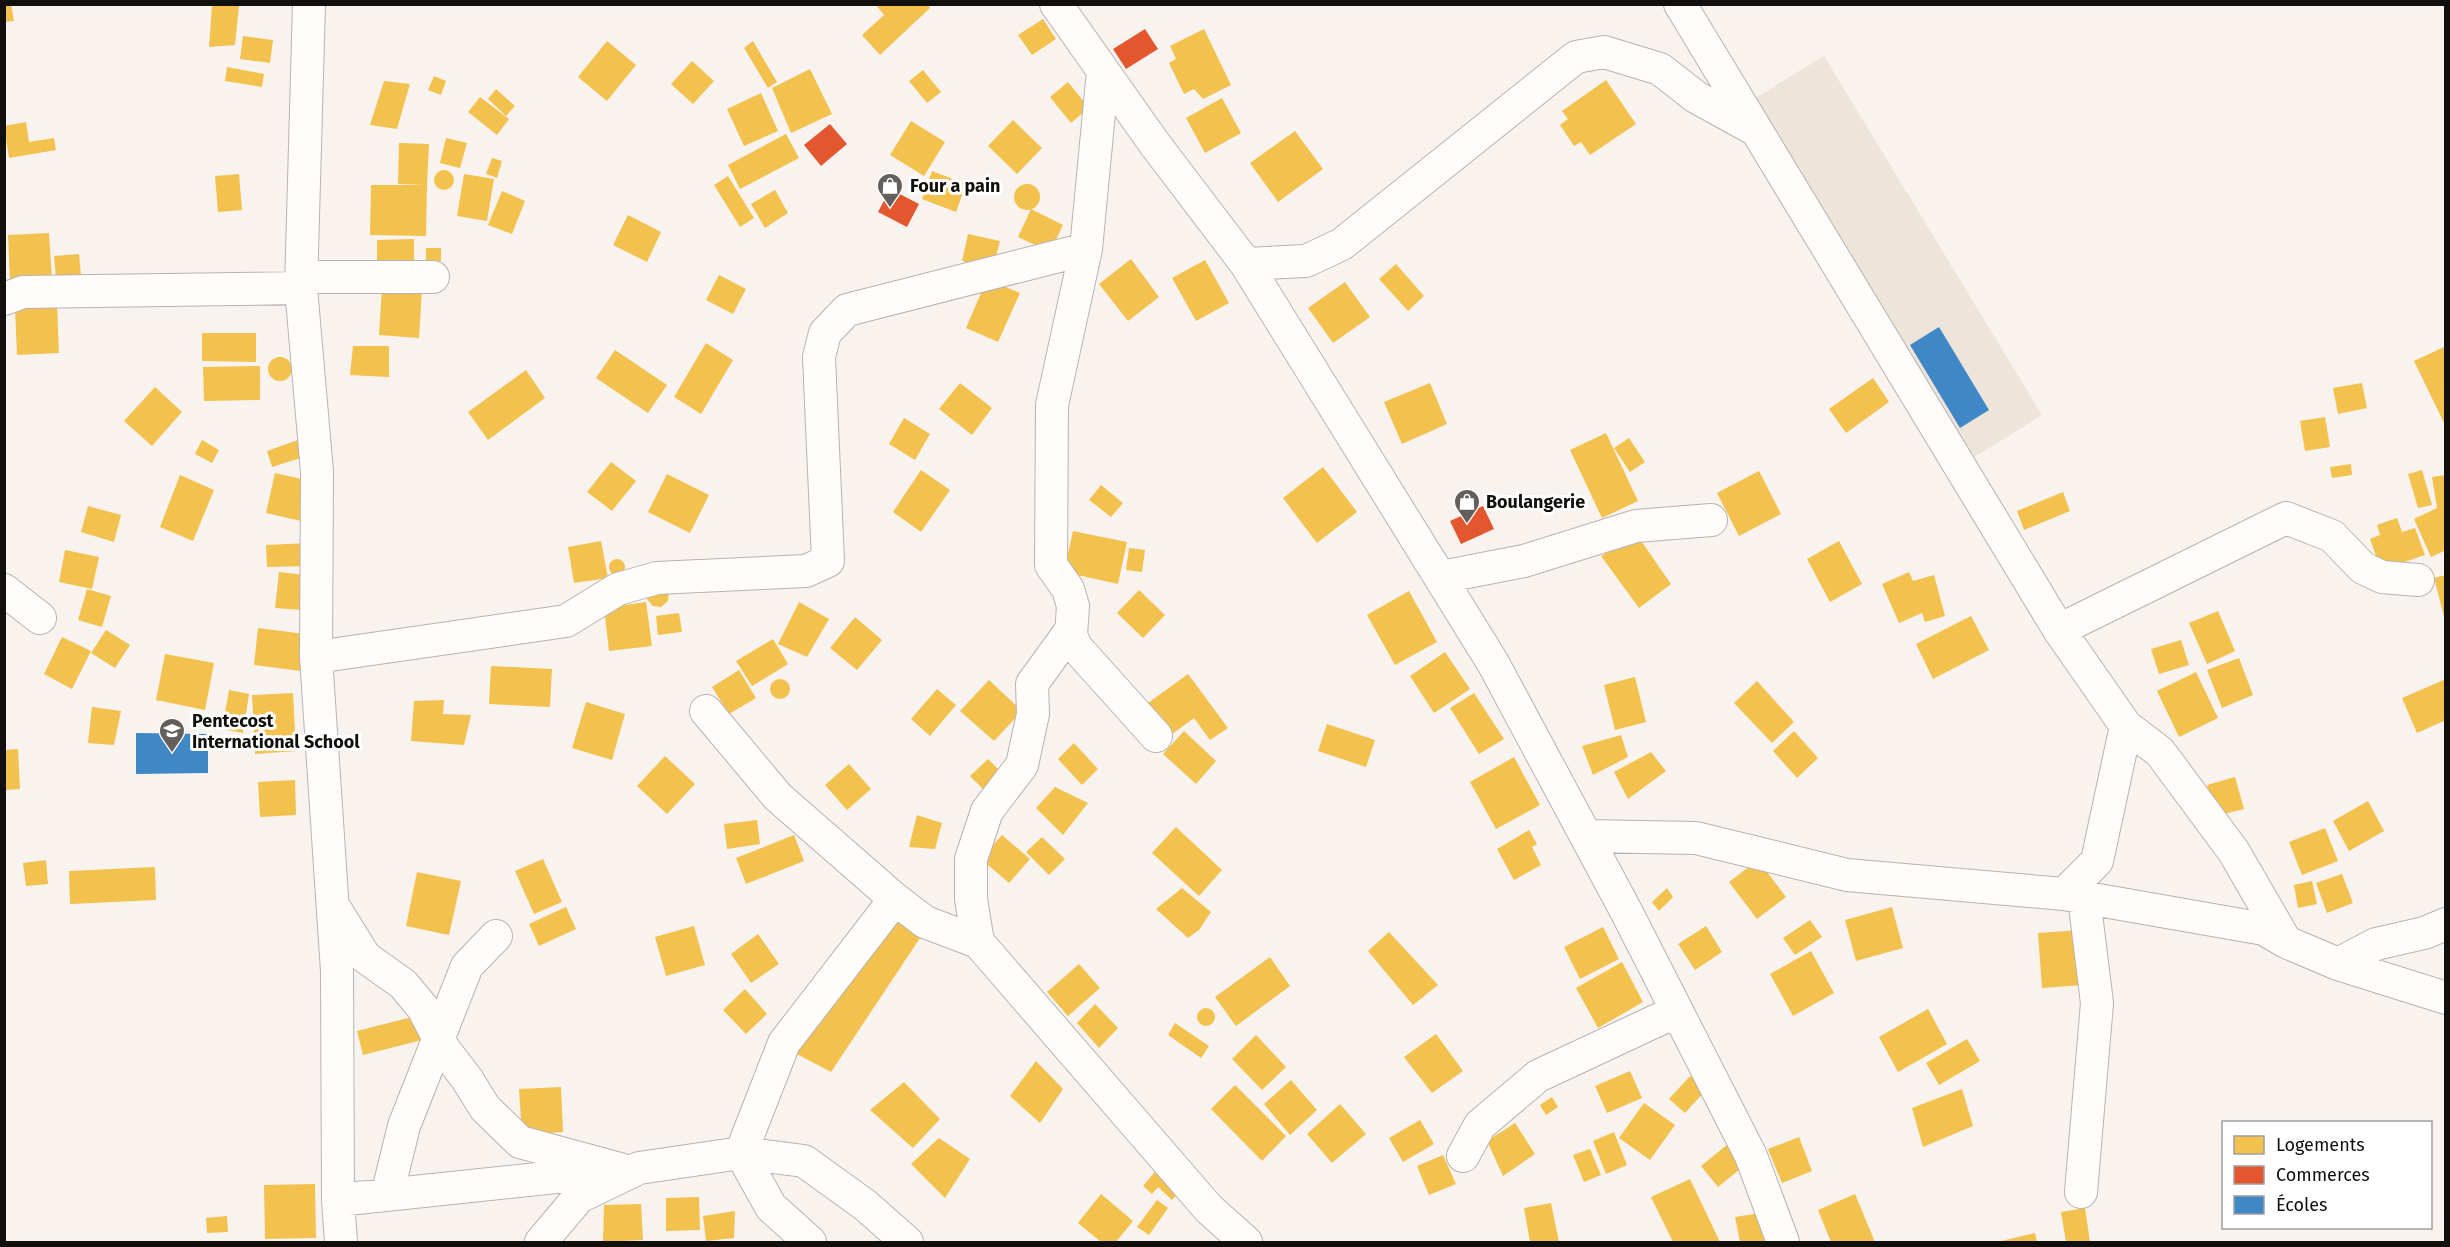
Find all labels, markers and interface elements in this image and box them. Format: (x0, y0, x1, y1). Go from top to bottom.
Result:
shop icon: Four a pain (875, 171, 905, 209)
place label: Four a pain (910, 175, 1000, 197)
shop icon: Boulangerie (1452, 487, 1482, 525)
place label: Boulangerie (1486, 491, 1585, 513)
place label: Pentecost International School (192, 710, 360, 753)
school or university icon: Pentecost International School (157, 716, 187, 754)
legend (2222, 1121, 2432, 1229)
text: Logements (2276, 1134, 2365, 1156)
text: Commerces (2276, 1164, 2370, 1186)
text: Écoles (2276, 1193, 2327, 1216)

